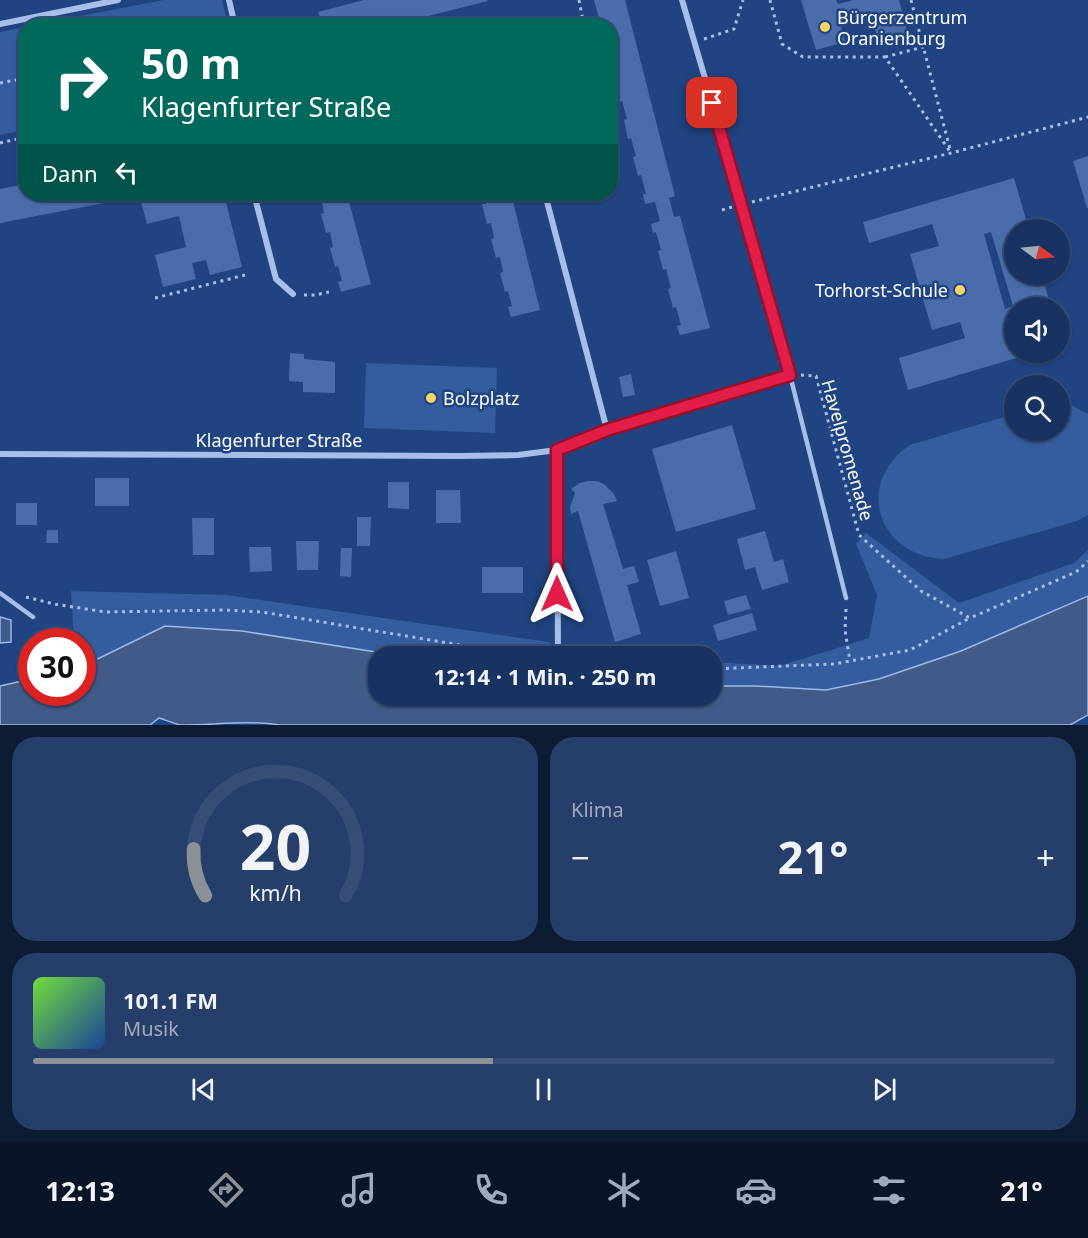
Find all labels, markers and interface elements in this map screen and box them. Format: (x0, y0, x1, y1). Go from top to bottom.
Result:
place label: Bürgerzentrum Oranienburg (837, 5, 967, 50)
marker: Bürgerzentrum Oranienburg (818, 20, 832, 34)
text: 50 m (141, 34, 241, 91)
icon: right (42, 42, 120, 120)
pin (686, 77, 737, 128)
icon: arrive (695, 86, 728, 119)
text: Klagenfurter Straße (141, 88, 391, 125)
icon: left (110, 156, 143, 189)
text: Dann (42, 158, 98, 188)
north arrow (1004, 219, 1070, 285)
map controls (1004, 219, 1070, 441)
place label: Torhorst-Schule (815, 278, 948, 302)
marker: Torhorst-Schule (953, 283, 967, 297)
button: sound (1004, 297, 1070, 363)
button: search (1004, 375, 1070, 441)
street label: Havelpromenade (816, 377, 880, 523)
place label: Bolzplatz (443, 386, 519, 410)
marker: Bolzplatz (424, 391, 438, 405)
street label: Klagenfurter Straße (196, 428, 362, 452)
position arrow (525, 562, 589, 626)
speed limit sign: 30 (18, 628, 96, 706)
text: 12:14 · 1 Min. · 250 m (434, 661, 656, 691)
text: Klima (571, 796, 624, 823)
text: 20 (239, 803, 311, 888)
text: 21° (778, 826, 848, 887)
text: − (571, 835, 590, 880)
text: + (1036, 835, 1055, 880)
text: km/h (249, 878, 301, 907)
text: 101.1 FM (123, 985, 218, 1015)
text: Musik (123, 1015, 179, 1042)
icon: previous (187, 1073, 220, 1106)
icon: pause (527, 1073, 560, 1106)
icon: next (868, 1073, 901, 1106)
icon: directions (205, 1169, 247, 1211)
icon: music (338, 1169, 380, 1211)
icon: phone (470, 1169, 512, 1211)
icon: climate (603, 1169, 645, 1211)
icon: car (735, 1169, 777, 1211)
icon: filters (868, 1169, 910, 1211)
text: 12:13 (45, 1172, 115, 1209)
text: 21° (1000, 1172, 1043, 1209)

